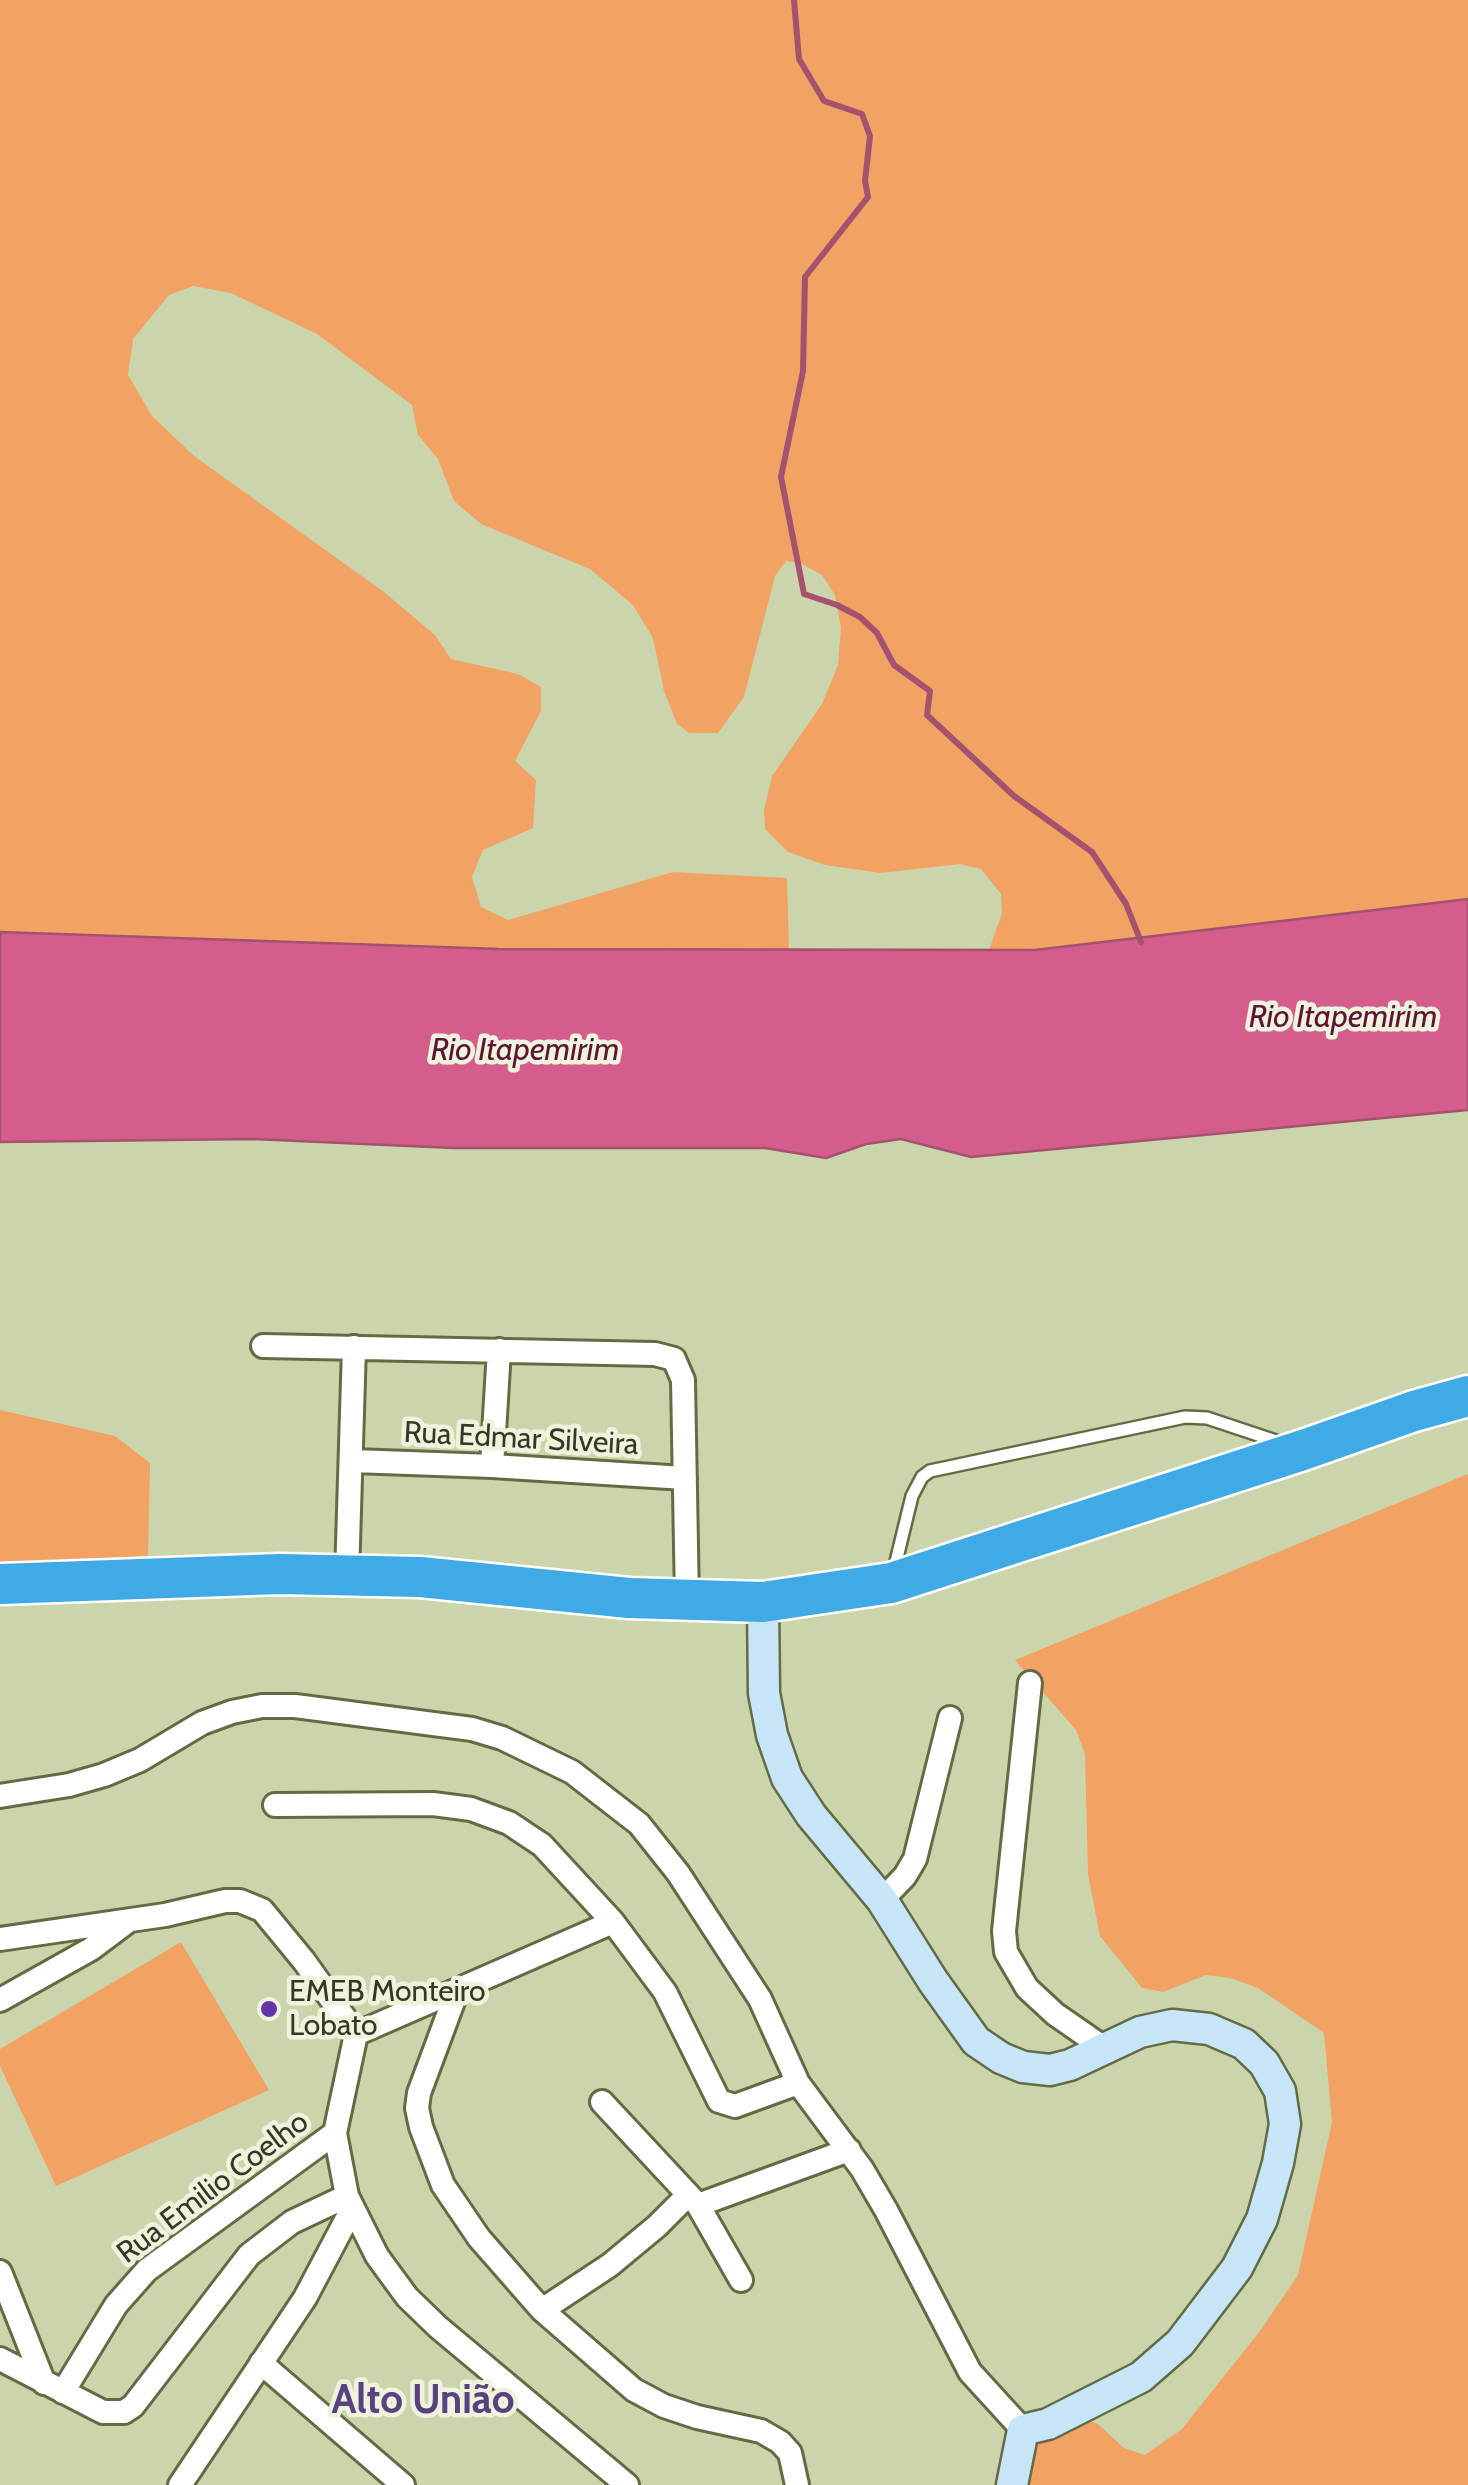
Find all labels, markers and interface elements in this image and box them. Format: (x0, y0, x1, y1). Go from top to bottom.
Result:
water label: Rio Itapemirim (1249, 999, 1437, 1037)
water label: Rio Itapemirim (431, 1032, 619, 1070)
street label: Rua Edmar Silveira (403, 1415, 639, 1463)
place label: EMEB Monteiro Lobato (289, 1974, 485, 2044)
marker: EMEB Monteiro Lobato (258, 1998, 280, 2020)
street label: Rua Emilio Coelho (110, 2104, 316, 2272)
district label: Alto União (332, 2377, 514, 2425)

